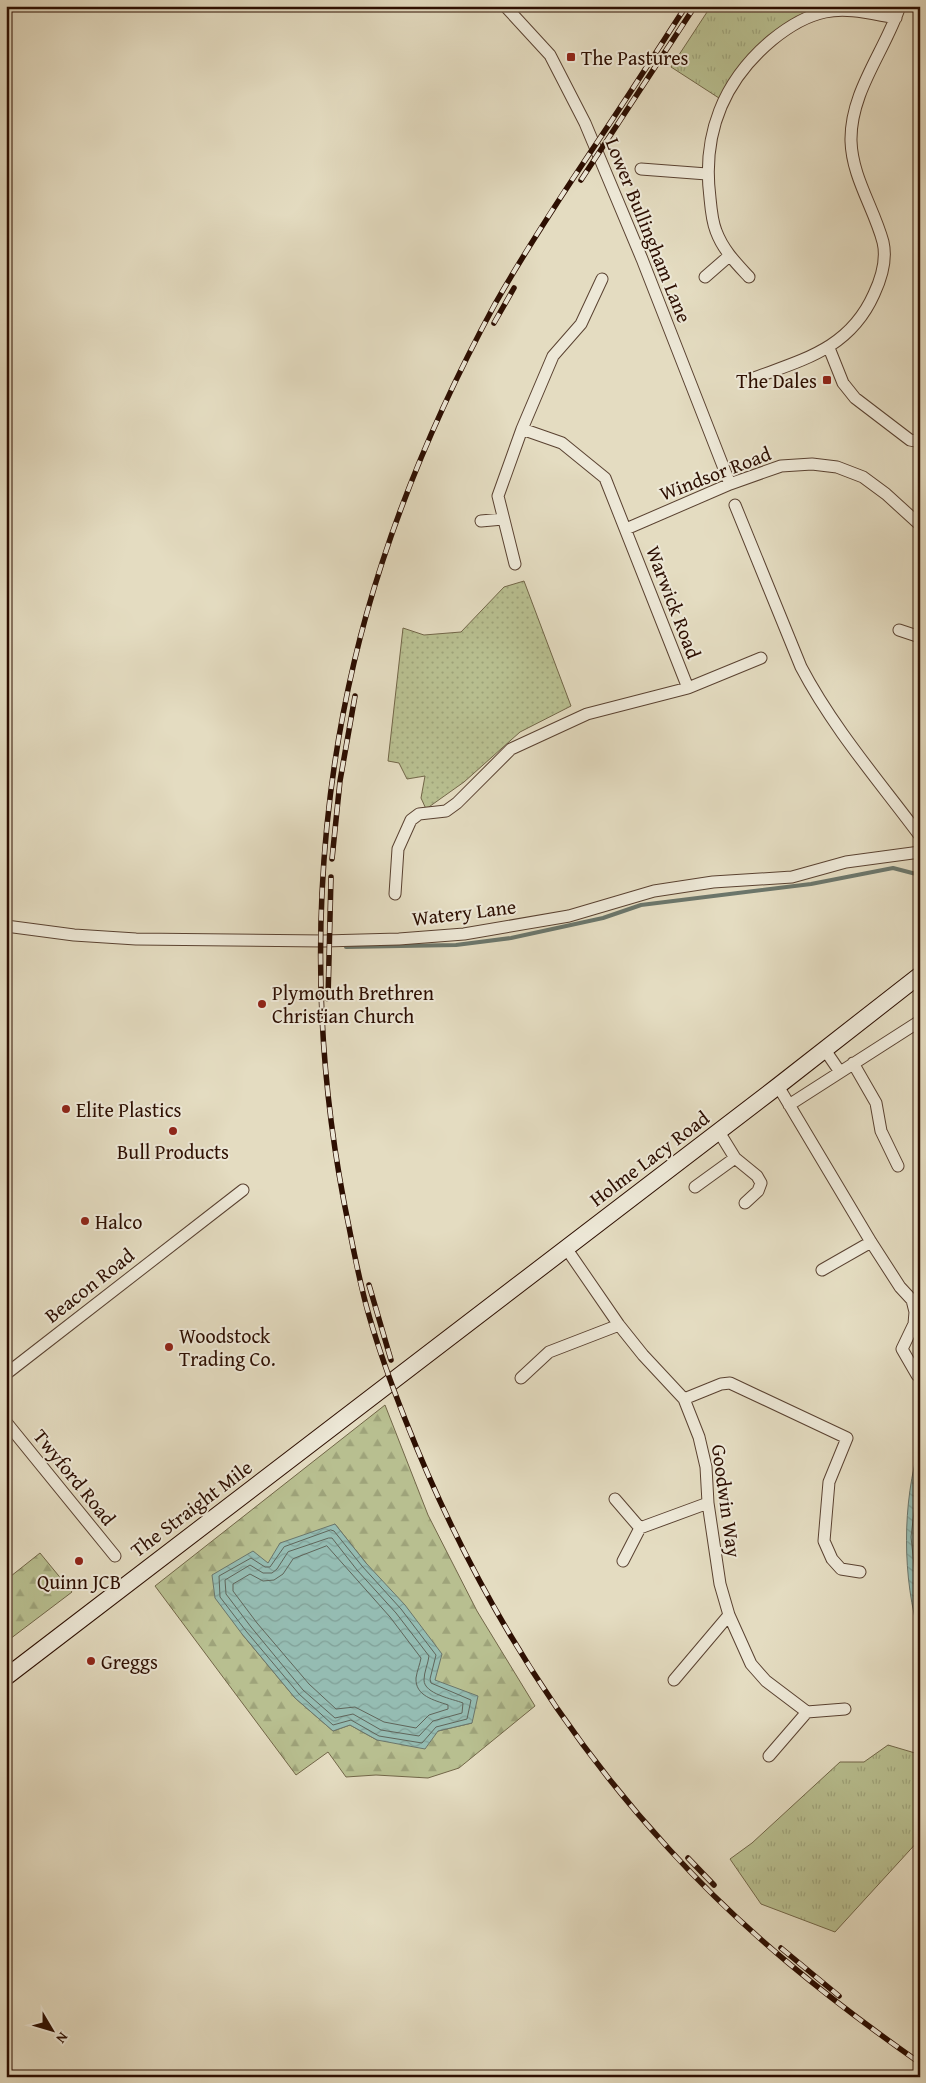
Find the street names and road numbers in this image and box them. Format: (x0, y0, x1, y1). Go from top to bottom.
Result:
street label: Lower Bullingham Lane (599, 133, 699, 327)
street label: Windsor Road (655, 438, 775, 508)
street label: Warwick Road (639, 541, 709, 663)
street label: Watery Lane (410, 891, 518, 933)
street label: Holme Lacy Road (583, 1103, 715, 1213)
street label: Beacon Road (38, 1241, 140, 1329)
street label: Twyford Road (27, 1422, 123, 1532)
street label: Goodwin Way (705, 1443, 749, 1559)
street label: The Straight Mile (124, 1453, 258, 1563)

